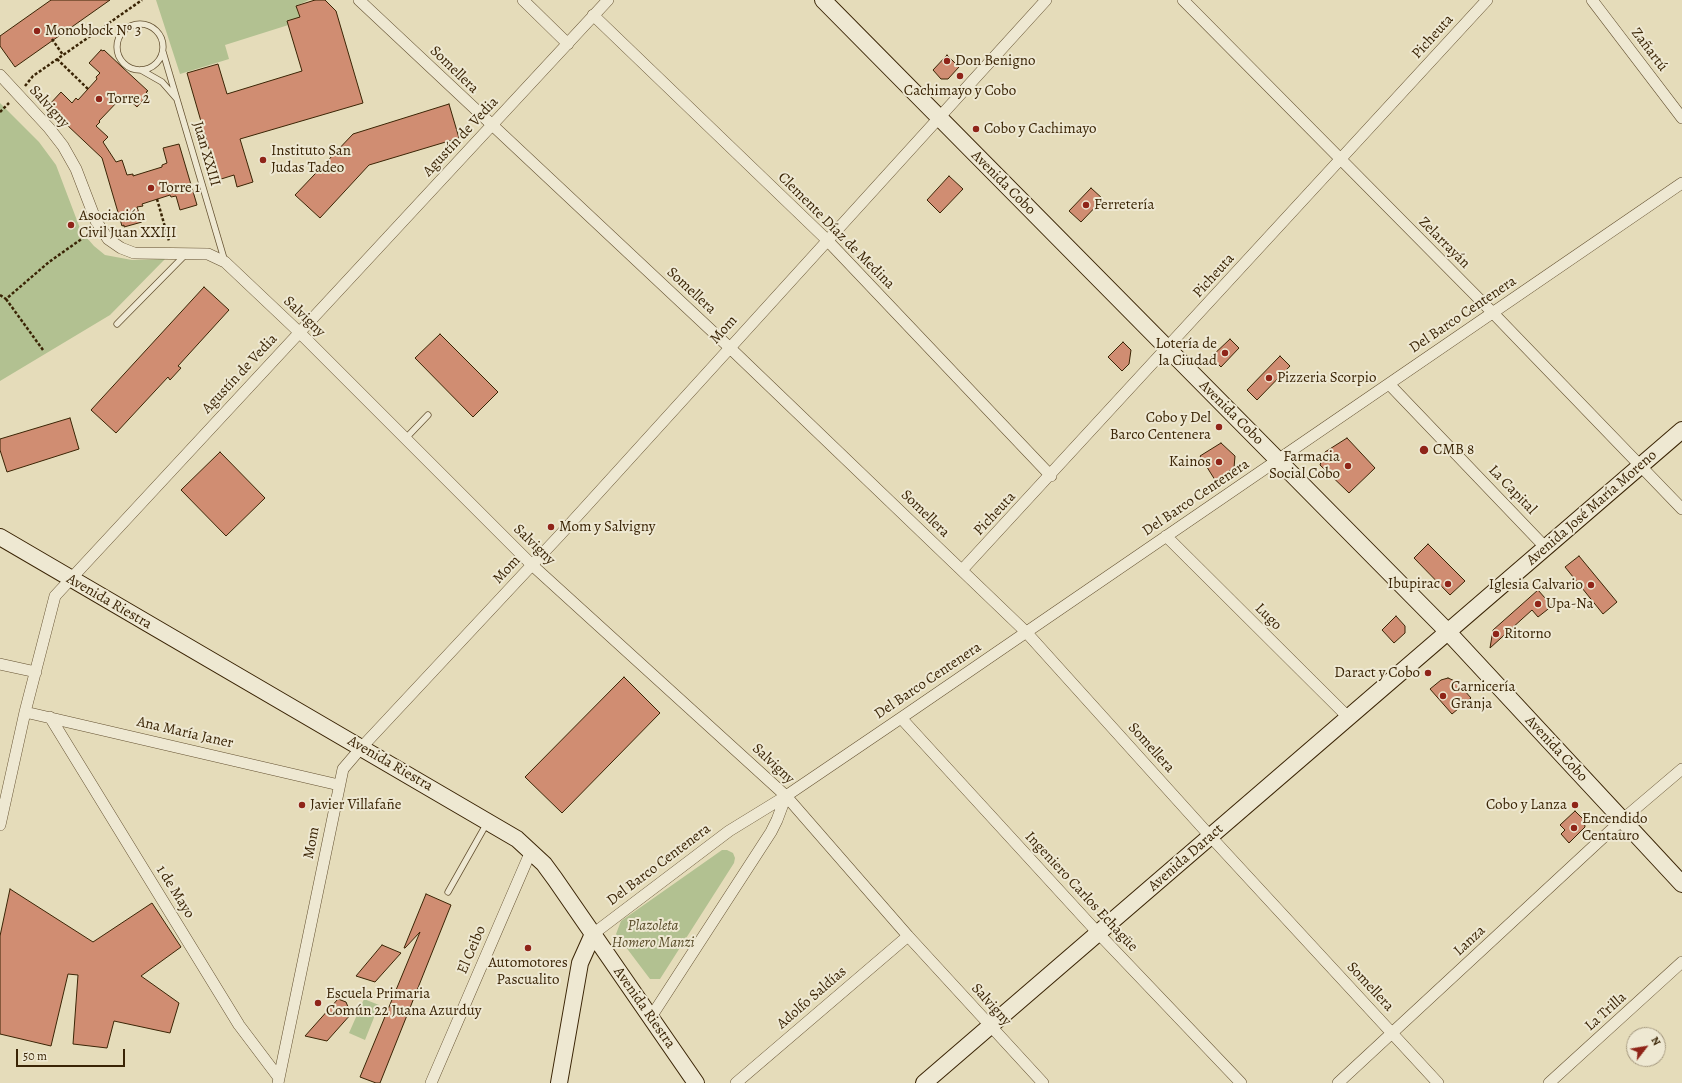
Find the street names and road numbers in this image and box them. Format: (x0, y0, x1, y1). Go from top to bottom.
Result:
street label: Picheuta (1408, 11, 1458, 63)
street label: Zañartú (1627, 25, 1671, 75)
street label: Somellera (426, 42, 482, 98)
street label: Salvigny (25, 82, 73, 132)
street label: Agustín de Vedia (419, 93, 503, 181)
street label: Juan XXIII (188, 119, 224, 189)
street label: Avenida Cobo (967, 147, 1039, 219)
street label: Clemente Díaz de Medina (774, 169, 898, 293)
street label: Zelarrayán (1415, 214, 1473, 272)
street label: Picheuta (1189, 250, 1239, 302)
street label: Somellera (663, 264, 719, 318)
street label: Del Barco Centenera (1406, 273, 1520, 357)
street label: Salvigny (279, 293, 329, 341)
street label: Mom (706, 312, 742, 348)
street label: Agustín de Vedia (198, 330, 282, 418)
street label: Avenida Cobo (1195, 377, 1267, 449)
street label: Avenida José María Moreno (1523, 446, 1661, 570)
street label: Del Barco Centenera (1139, 456, 1253, 540)
street label: La Capital (1484, 462, 1540, 518)
street label: Somellera (897, 486, 953, 542)
street label: Picheuta (970, 488, 1020, 540)
street label: Salvigny (509, 521, 559, 569)
street label: Mom (489, 552, 525, 588)
street label: Avenida Riestra (63, 570, 155, 634)
street label: Lugo (1251, 600, 1285, 634)
street label: Del Barco Centenera (871, 639, 985, 723)
street label: Avenida Cobo (1521, 712, 1591, 786)
street label: Ana María Janer (135, 713, 235, 753)
street label: Somellera (1124, 719, 1178, 777)
street label: Avenida Riestra (344, 732, 436, 796)
street label: Salvigny (748, 740, 798, 788)
street label: Del Barco Centenera (604, 820, 714, 910)
street label: Avenida Daract (1145, 821, 1227, 895)
street label: Mom (300, 825, 324, 861)
street label: Ingeniero Carlos Echagüe (1021, 828, 1141, 956)
street label: 1 de Mayo (152, 862, 198, 922)
street label: Lanza (1450, 922, 1490, 960)
street label: El Ceibo (454, 923, 490, 977)
street label: Somellera (1343, 959, 1397, 1015)
street label: Adolfo Saldías (773, 963, 851, 1033)
street label: Avenida Riestra (609, 964, 679, 1052)
street label: Salvigny (967, 980, 1015, 1030)
street label: La Trilla (1582, 989, 1630, 1035)

